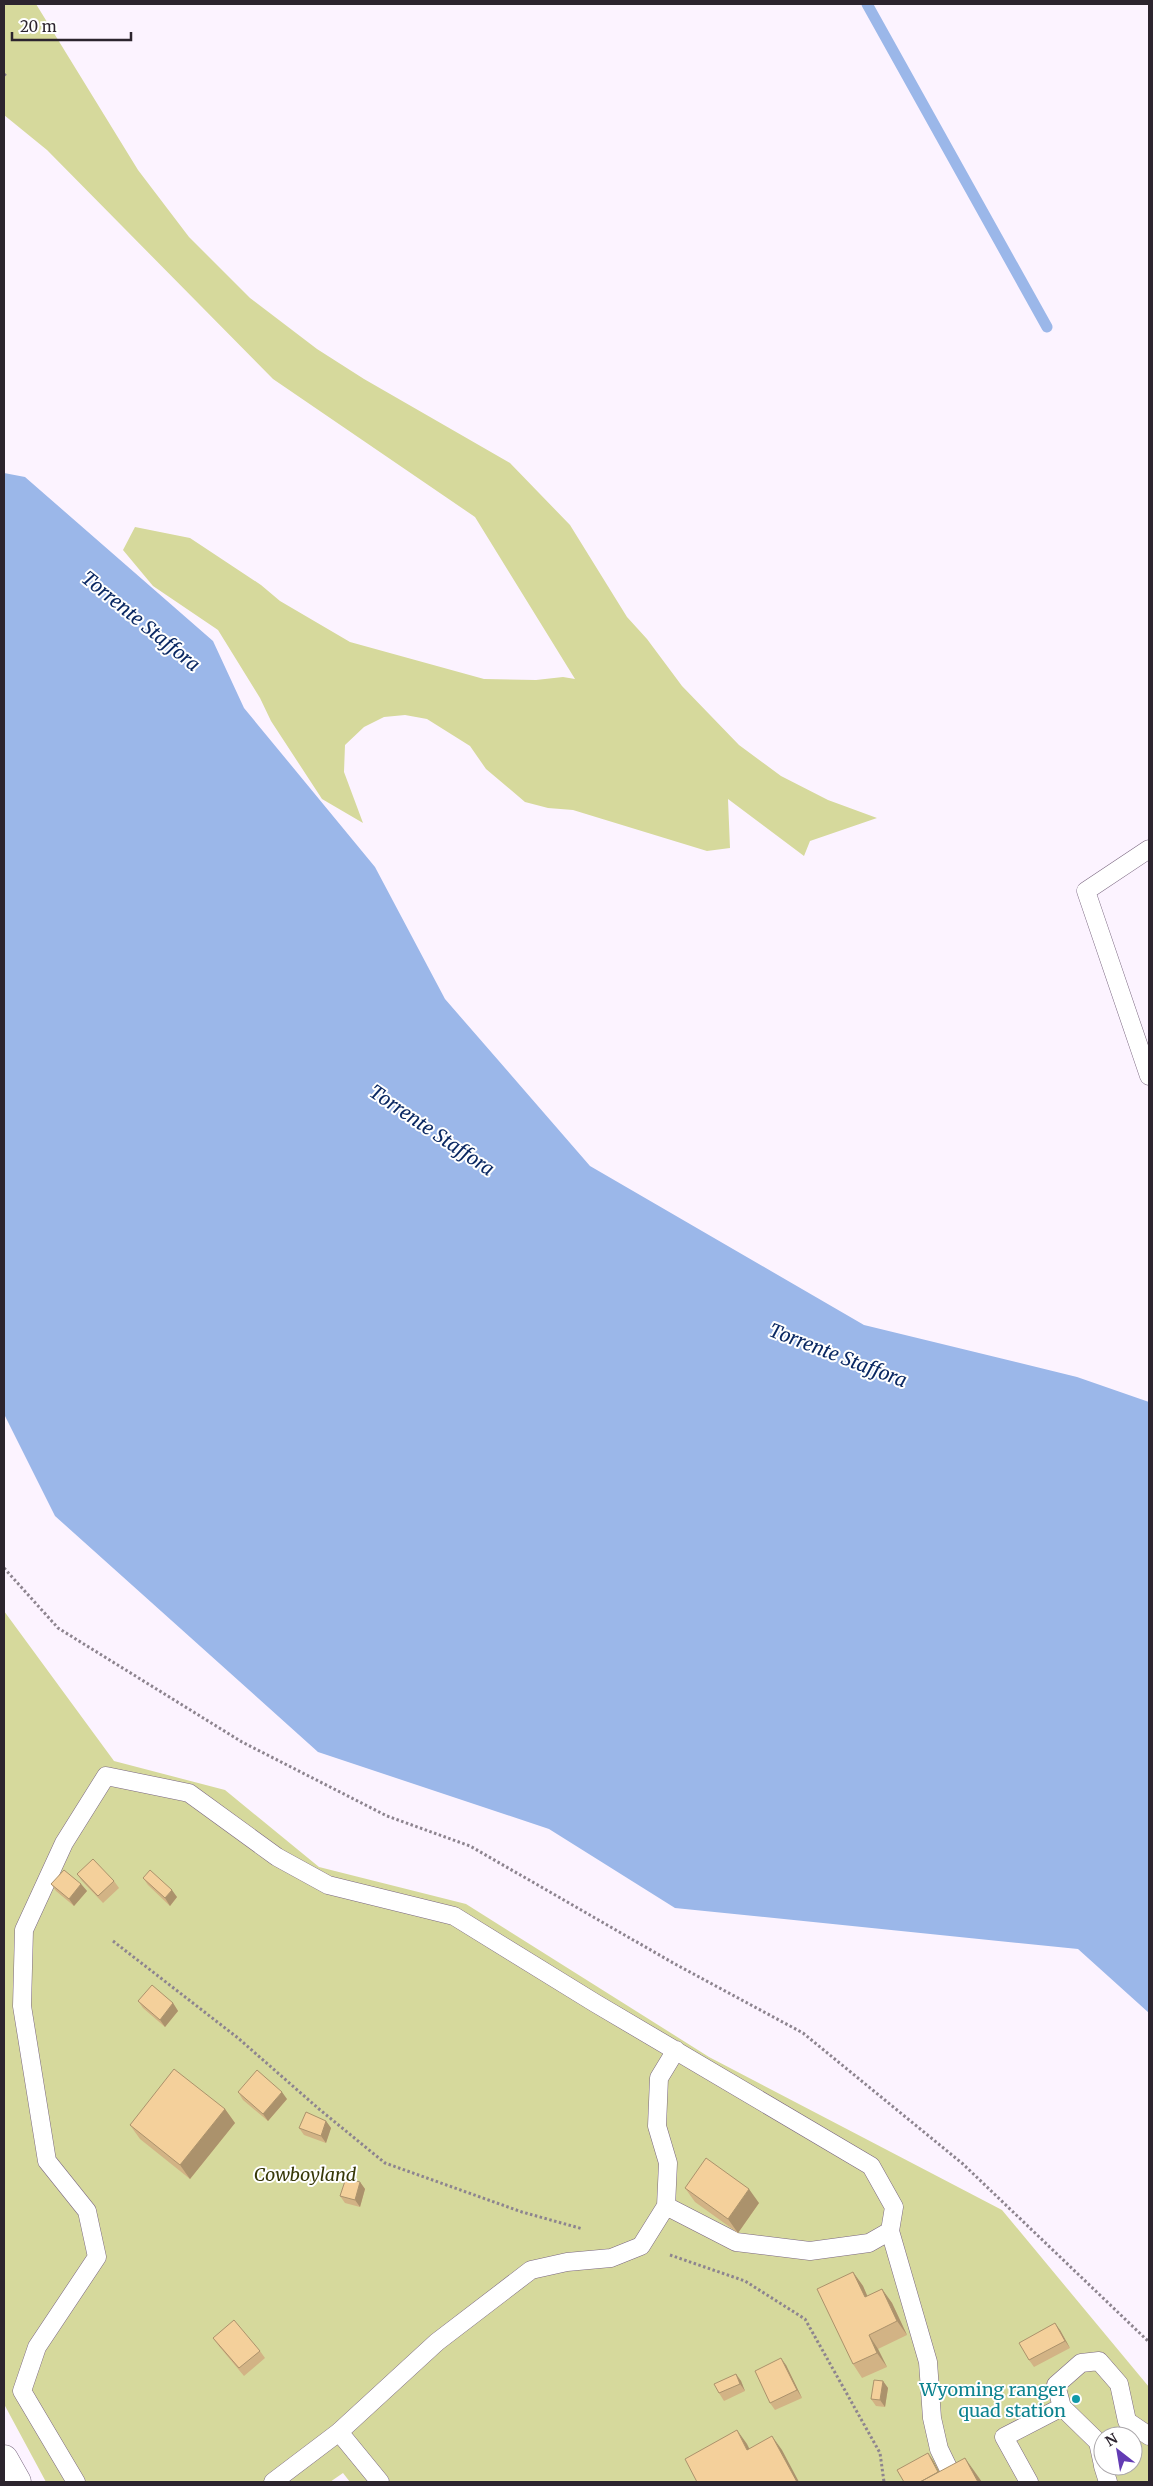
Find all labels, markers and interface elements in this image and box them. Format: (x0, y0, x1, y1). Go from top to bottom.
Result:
scale bar (12, 10, 131, 42)
text: 20 m (20, 17, 57, 36)
water label: Torrente Staffora (77, 566, 205, 676)
water label: Torrente Staffora (365, 1079, 499, 1181)
water label: Torrente Staffora (766, 1318, 910, 1392)
park label: Cowboyland (254, 2163, 357, 2186)
place label: Wyoming ranger quad station (919, 2378, 1066, 2422)
marker: Wyoming ranger quad station (1070, 2393, 1082, 2405)
north arrow (1093, 2426, 1143, 2476)
text: N (1102, 2429, 1121, 2450)

